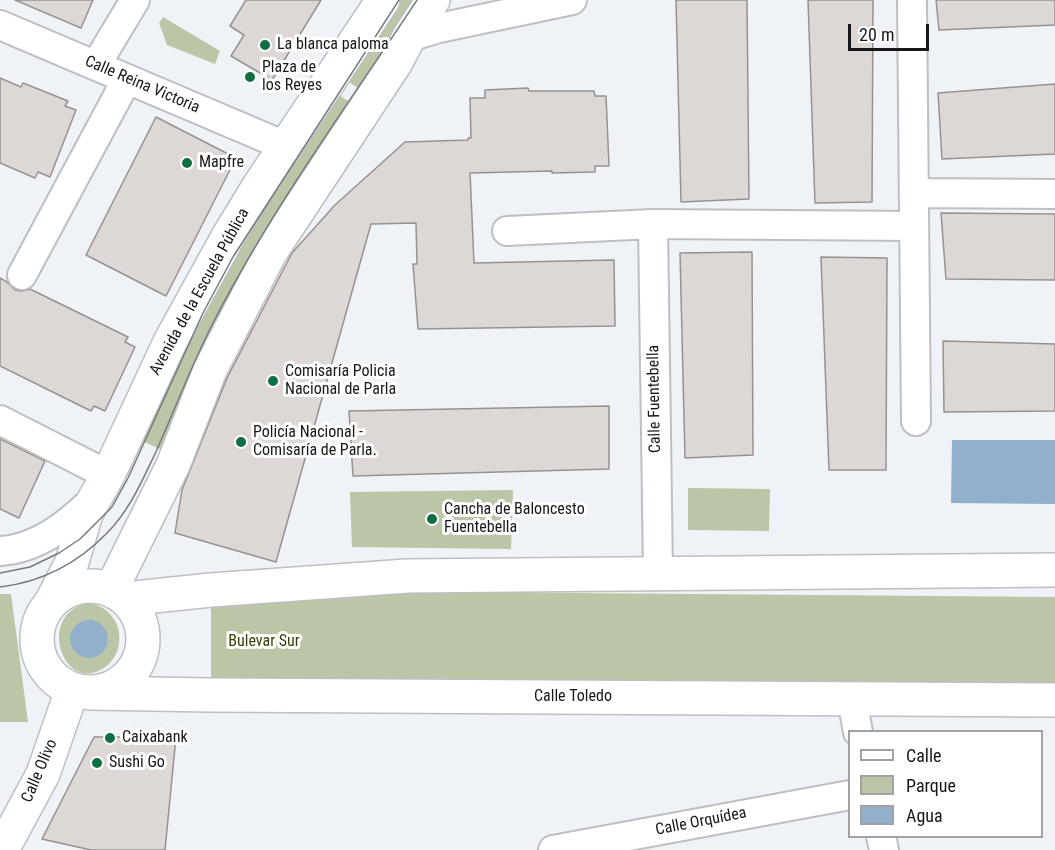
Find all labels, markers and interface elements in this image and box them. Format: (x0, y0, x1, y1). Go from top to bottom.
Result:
scale bar (851, 12, 932, 50)
text: 20 m (859, 24, 894, 45)
place label: La blanca paloma (277, 35, 389, 55)
marker: La blanca paloma (258, 38, 272, 52)
street label: Calle Reina Victoria (82, 52, 202, 118)
place label: Plaza de los Reyes (262, 58, 322, 96)
marker: Plaza de los Reyes (243, 70, 257, 84)
place label: Mapfre (199, 153, 244, 173)
marker: Mapfre (180, 156, 194, 170)
street label: Avenida de la Escuela Pública (146, 205, 254, 379)
street label: Calle Fuentebella (644, 345, 666, 453)
place label: Comisaría Policia Nacional de Parla (285, 362, 396, 400)
marker: Comisaría Policia Nacional de Parla (266, 374, 280, 388)
place label: Policía Nacional - Comisaría de Parla. (253, 423, 377, 461)
marker: Policía Nacional - Comisaría de Parla. (234, 435, 248, 449)
place label: Cancha de Baloncesto Fuentebella (444, 500, 585, 538)
marker: Cancha de Baloncesto Fuentebella (425, 512, 439, 526)
park label: Bulevar Sur (228, 632, 300, 652)
street label: Calle Toledo (534, 687, 612, 707)
place label: Caixabank (122, 728, 188, 748)
legend (848, 730, 1043, 838)
marker: Caixabank (103, 731, 117, 745)
street label: Calle Olivo (18, 736, 62, 806)
text: Calle (906, 745, 942, 766)
place label: Sushi Go (109, 753, 165, 773)
marker: Sushi Go (90, 756, 104, 770)
text: Parque (906, 775, 956, 796)
street label: Calle Orquídea (654, 804, 748, 840)
text: Agua (906, 805, 943, 826)

